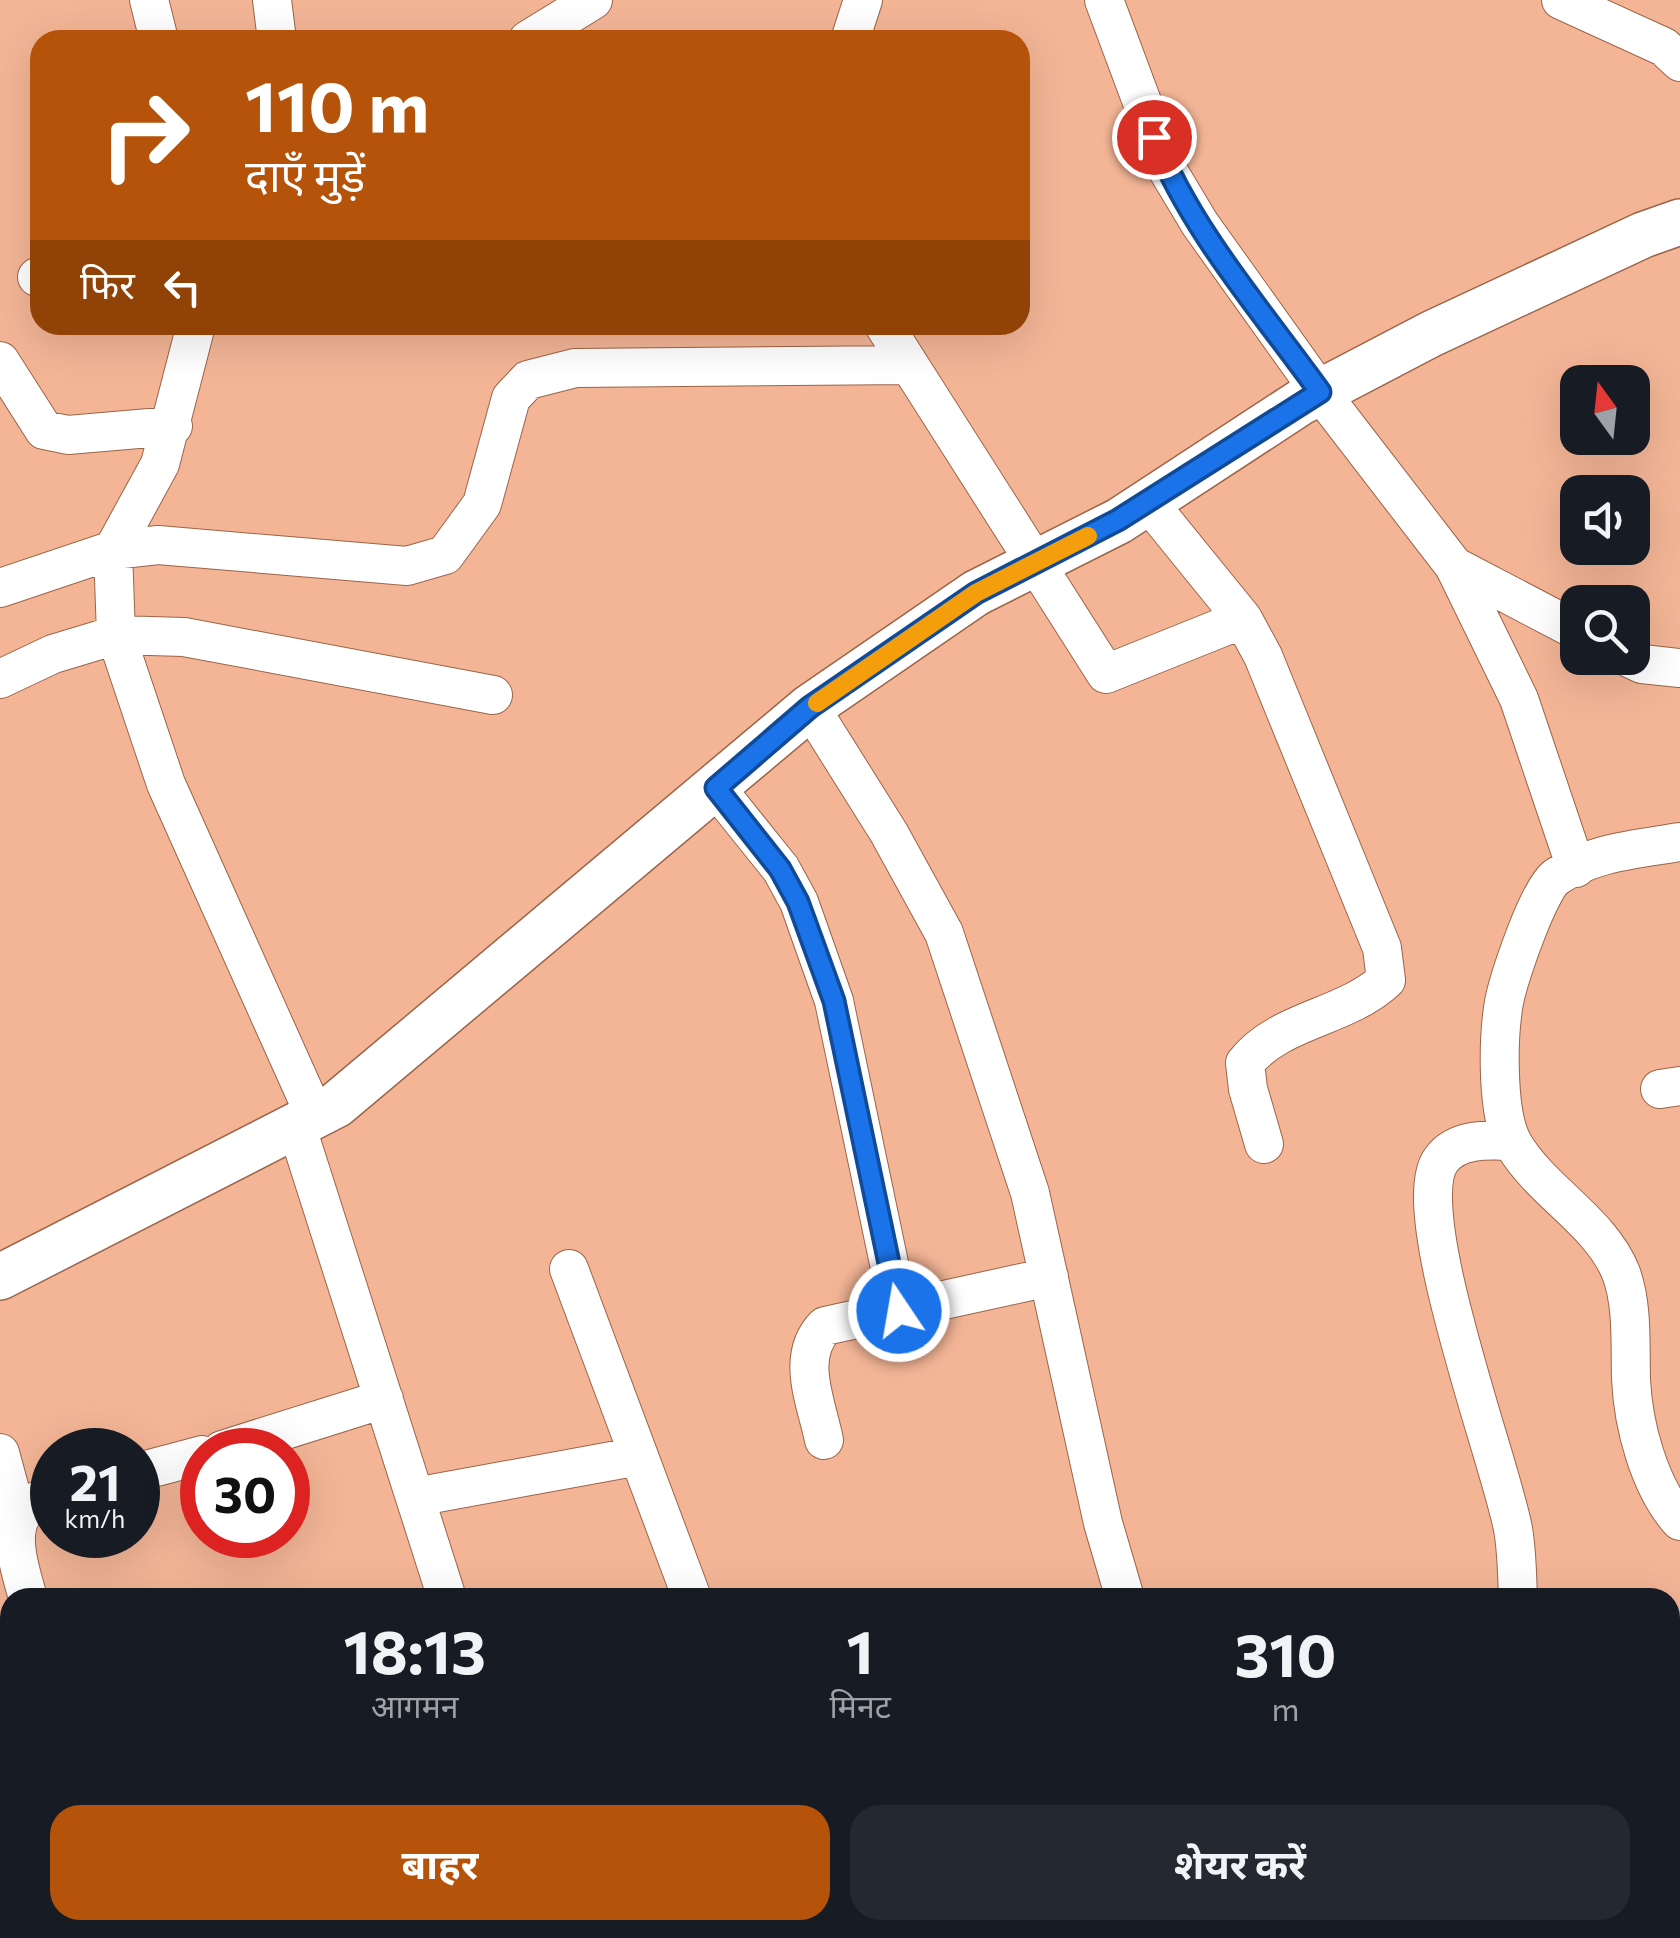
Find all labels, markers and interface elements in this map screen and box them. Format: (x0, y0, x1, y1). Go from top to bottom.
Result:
text: 110 m (245, 61, 429, 146)
icon: right (80, 70, 210, 200)
pin (1112, 95, 1197, 180)
icon: arrive (1127, 110, 1182, 165)
text: दाएँ मुड़ें (245, 146, 365, 201)
text: फिर (80, 260, 135, 307)
icon: left (155, 260, 210, 315)
north arrow (1560, 365, 1650, 455)
map controls (1560, 365, 1650, 675)
button: sound (1560, 475, 1650, 565)
button: search (1560, 585, 1650, 675)
position arrow (847, 1259, 951, 1363)
speed limit sign: 30 (180, 1428, 310, 1558)
text: 21 (69, 1450, 121, 1511)
text: km/h (65, 1503, 125, 1533)
text: 18:13 (344, 1613, 486, 1686)
text: 1 (847, 1613, 874, 1686)
text: 310 (1234, 1616, 1336, 1689)
text: आगमन (371, 1685, 459, 1725)
text: मिनट (829, 1685, 891, 1725)
text: m (1271, 1688, 1299, 1728)
button: बाहर (50, 1805, 830, 1920)
button: शेयर करें (850, 1805, 1630, 1920)

